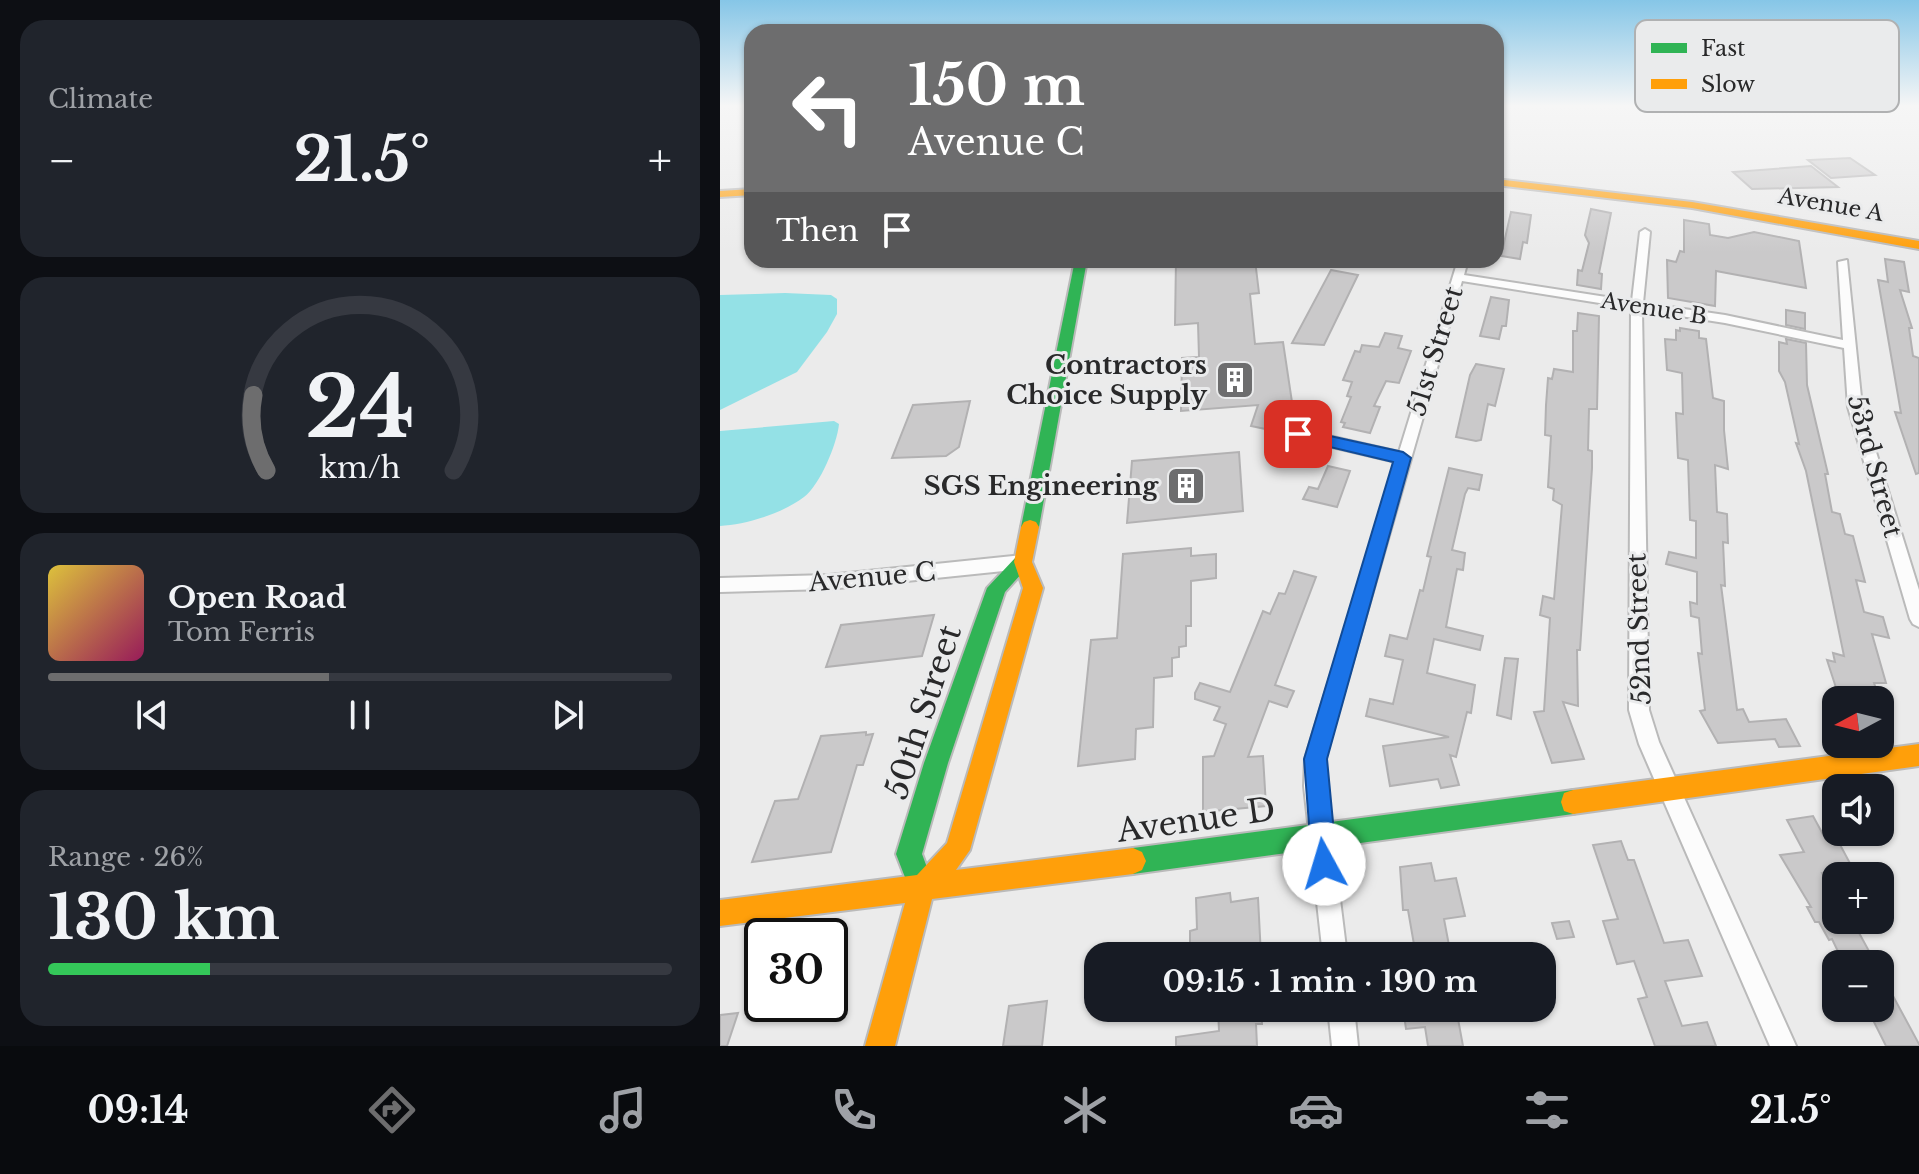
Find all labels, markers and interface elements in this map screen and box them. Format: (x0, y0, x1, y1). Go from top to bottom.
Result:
legend (1635, 20, 1899, 112)
text: Fast (1701, 35, 1746, 62)
text: 150 m (908, 51, 1085, 120)
icon: left (776, 56, 880, 160)
text: Slow (1701, 71, 1755, 98)
text: Climate (48, 83, 153, 115)
text: Avenue C (908, 120, 1084, 165)
text: 21.5° (294, 123, 430, 197)
text: − (48, 133, 76, 188)
text: + (648, 133, 672, 188)
street label: Avenue A (1775, 182, 1887, 227)
icon: arrive (875, 208, 919, 252)
text: Then (776, 212, 859, 249)
street label: 51st Street (1400, 282, 1470, 420)
street label: Avenue B (1598, 287, 1709, 330)
place label: Contractors Choice Supply (1006, 349, 1207, 411)
text: 24 (305, 355, 415, 458)
building icon: Contractors Choice Supply (1214, 359, 1256, 401)
street label: 53rd Street (1841, 391, 1909, 541)
pin (1264, 400, 1332, 468)
icon: arrive (1276, 412, 1320, 456)
text: km/h (319, 450, 401, 486)
building icon: SGS Engineering (1165, 465, 1207, 507)
place label: SGS Engineering (923, 470, 1159, 502)
street label: 52nd Street (1620, 552, 1658, 705)
street label: Avenue C (806, 556, 937, 599)
text: Open Road (168, 579, 347, 616)
text: Tom Ferris (168, 616, 315, 648)
street label: 50th Street (876, 620, 970, 804)
north arrow (1822, 686, 1894, 758)
map controls (1822, 686, 1894, 1022)
icon: previous (130, 693, 174, 737)
icon: pause (338, 693, 382, 737)
icon: next (546, 693, 590, 737)
button: sound (1822, 774, 1894, 846)
street label: Avenue D (1113, 789, 1278, 851)
position arrow (1282, 822, 1366, 906)
text: Range · 26% (48, 841, 204, 873)
button: + (1822, 862, 1894, 934)
text: 130 km (48, 881, 280, 955)
speed limit sign: 30 (744, 918, 848, 1022)
button: − (1822, 950, 1894, 1022)
text: 09:15 · 1 min · 190 m (1162, 963, 1478, 1000)
icon: directions (364, 1082, 420, 1138)
icon: music (595, 1082, 651, 1138)
icon: phone (826, 1082, 882, 1138)
icon: climate (1057, 1082, 1113, 1138)
icon: car (1288, 1082, 1344, 1138)
icon: filters (1519, 1082, 1575, 1138)
text: 09:14 (87, 1088, 189, 1133)
text: 21.5° (1750, 1088, 1831, 1133)

